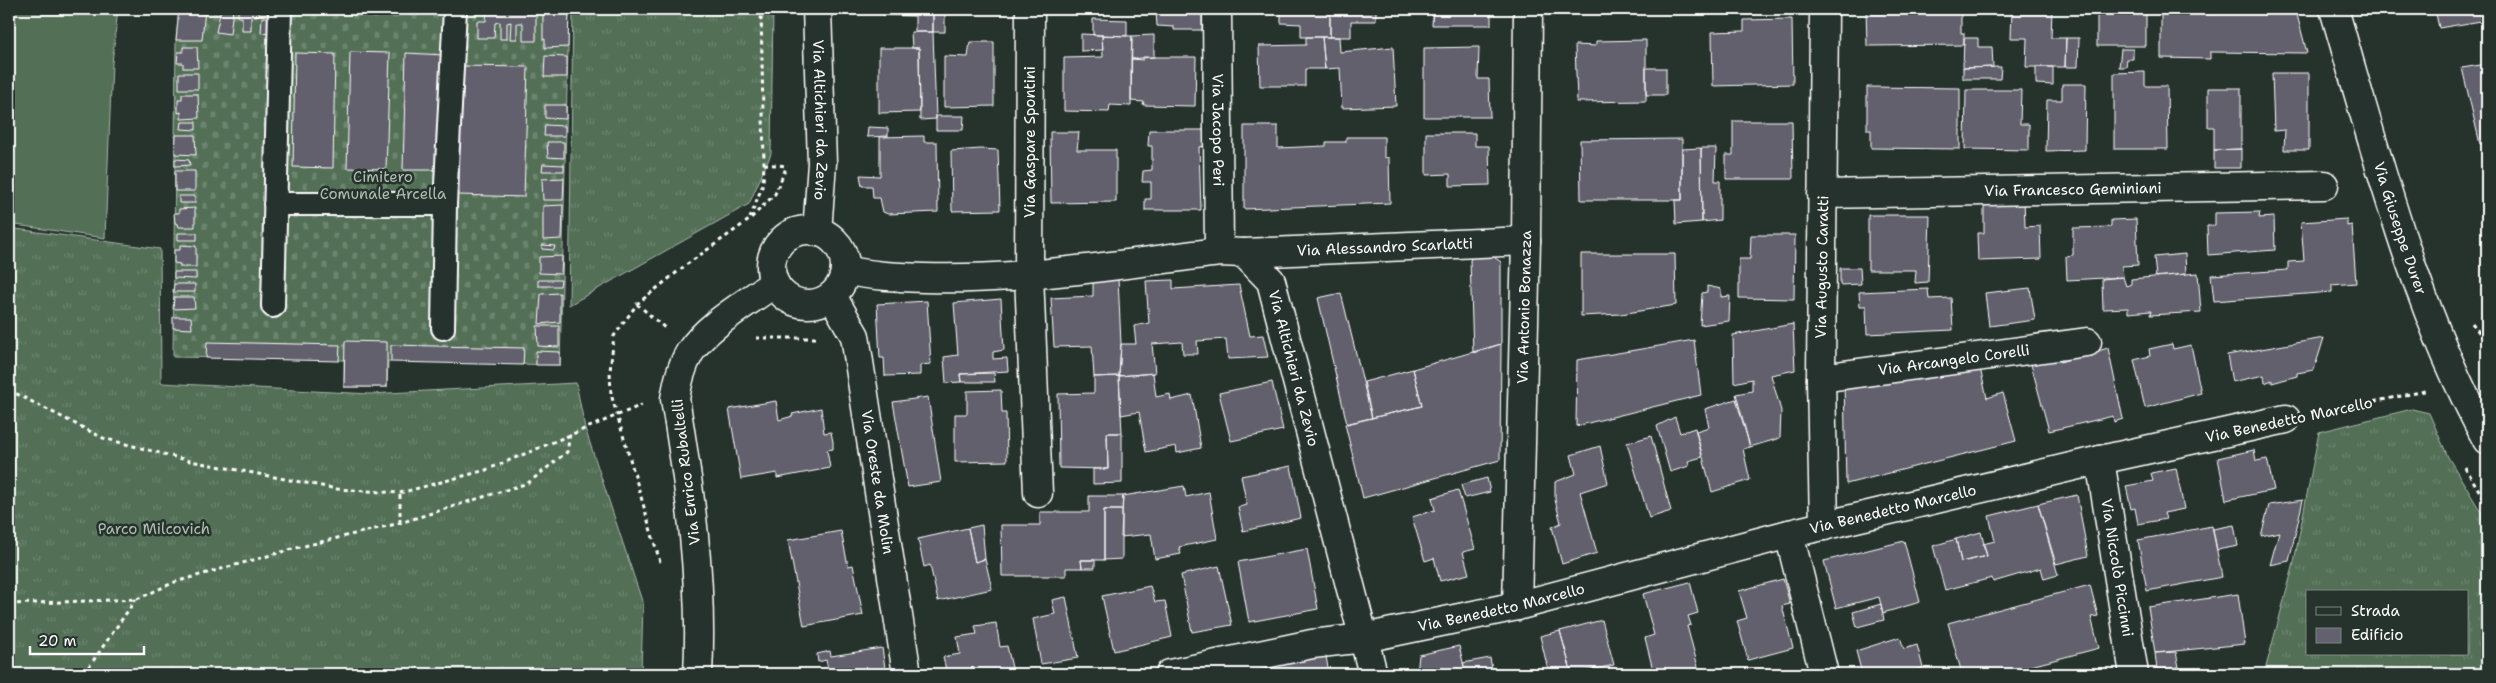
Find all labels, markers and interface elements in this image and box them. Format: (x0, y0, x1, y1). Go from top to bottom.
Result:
street label: Via Altichieri da Zevio (808, 39, 832, 201)
street label: Via Gaspare Spontini (1020, 66, 1040, 218)
street label: Via Jacopo Peri (1208, 73, 1228, 187)
street label: Via Giuseppe Durer (2369, 159, 2431, 298)
park label: Cimitero Comunale Arcella (320, 167, 447, 204)
street label: Via Francesco Geminiani (1984, 178, 2162, 201)
street label: Via Augusto Caratti (1811, 195, 1833, 339)
street label: Via Antonio Bonazza (1512, 230, 1536, 384)
street label: Via Alessandro Scarlatti (1296, 233, 1473, 261)
street label: Via Altichieri da Zevio (1264, 288, 1323, 448)
street label: Via Arcangelo Corelli (1877, 340, 2031, 380)
street label: Via Benedetto Marcello (2204, 392, 2374, 448)
street label: Via Enrico Rubaltelli (667, 398, 705, 546)
street label: Via Oreste da Molin (857, 409, 898, 556)
street label: Via Benedetto Marcello (1808, 480, 1978, 539)
street label: Via Niccolò Piccinni (2096, 497, 2138, 638)
park label: Parco Milcovich (98, 519, 210, 539)
street label: Via Benedetto Marcello (1416, 579, 1587, 636)
legend (2306, 590, 2468, 656)
text: Strada (2351, 601, 2400, 621)
scale bar (30, 623, 144, 655)
text: Edificio (2351, 625, 2403, 645)
text: 20 m (38, 631, 77, 651)

